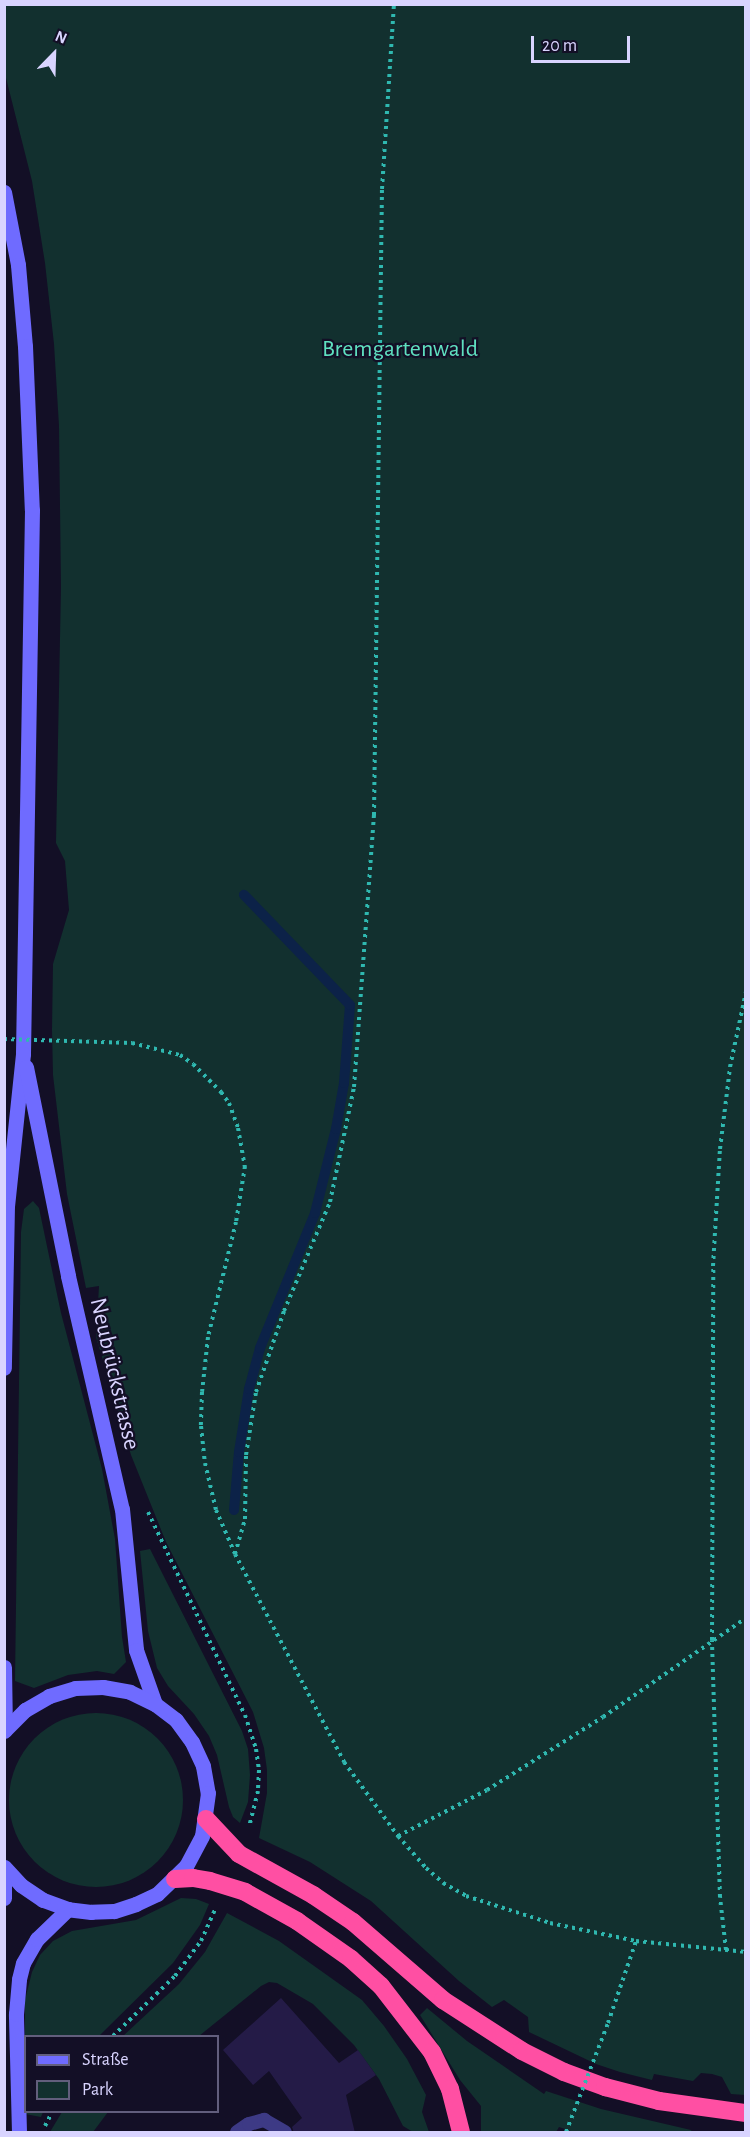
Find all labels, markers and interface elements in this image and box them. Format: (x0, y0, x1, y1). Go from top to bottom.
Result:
north arrow (24, 24, 84, 84)
scale bar (534, 24, 633, 62)
text: N (53, 28, 69, 47)
text: 20 m (542, 37, 577, 55)
park label: Bremgartenwald (322, 336, 478, 364)
street label: Neubrückstrasse (82, 1295, 146, 1453)
legend (24, 2035, 219, 2113)
text: Straße (82, 2051, 128, 2069)
text: Park (82, 2081, 113, 2099)

